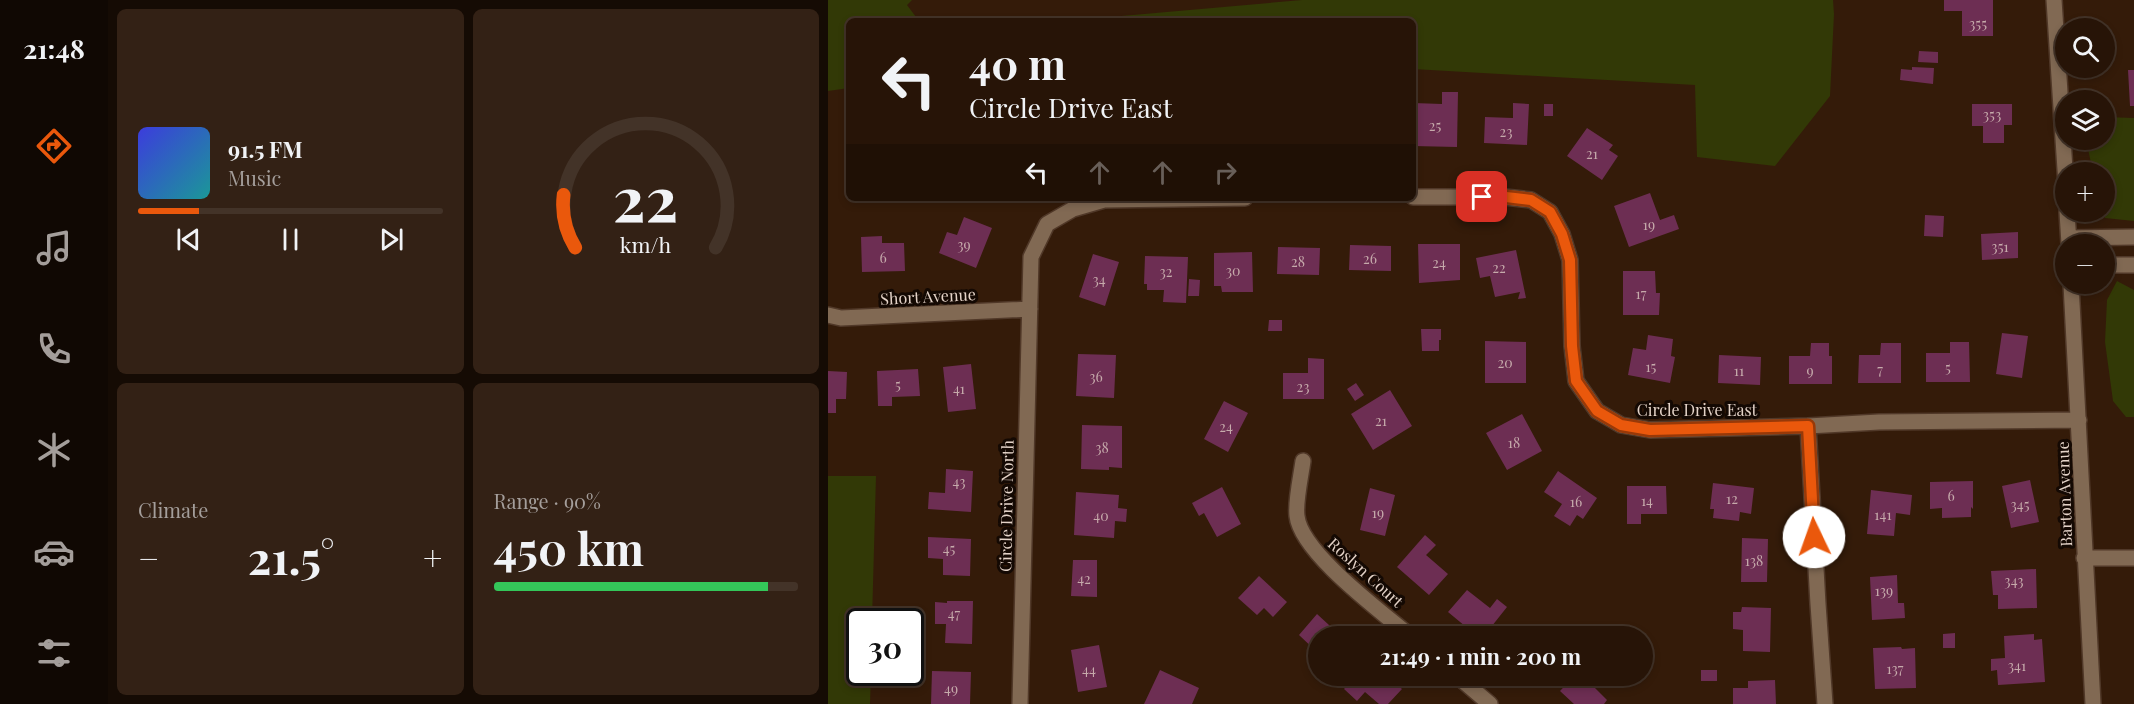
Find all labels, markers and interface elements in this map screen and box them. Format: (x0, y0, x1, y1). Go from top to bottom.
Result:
house number: 355 (1969, 14, 1987, 33)
map controls (2055, 18, 2115, 294)
button: search (2055, 18, 2115, 78)
text: 21:48 (23, 30, 85, 66)
text: 40 m (969, 35, 1066, 91)
icon: left (870, 42, 948, 120)
text: Circle Drive East (969, 89, 1172, 125)
button: layers (2055, 90, 2115, 150)
house number: 353 (1983, 105, 2001, 124)
house number: 25 (1429, 116, 1441, 135)
house number: 23 (1499, 122, 1513, 141)
icon: directions (33, 125, 75, 167)
text: 91.5 FM (228, 134, 303, 164)
house number: 21 (1586, 144, 1598, 163)
text: 22 (613, 155, 678, 239)
icon: left (1020, 156, 1053, 189)
icon: ahead (1083, 156, 1116, 189)
icon: ahead (1146, 156, 1179, 189)
icon: right (1209, 156, 1242, 189)
button: + (2055, 162, 2115, 222)
text: Music (228, 164, 281, 191)
pin (1456, 171, 1507, 222)
icon: arrive (1465, 180, 1498, 213)
house number: 19 (1643, 215, 1655, 234)
icon: previous (172, 223, 205, 256)
icon: pause (274, 223, 307, 256)
icon: next (375, 223, 408, 256)
icon: music (33, 227, 75, 269)
text: km/h (620, 231, 672, 259)
button: − (2055, 234, 2115, 294)
house number: 39 (957, 235, 971, 254)
house number: 351 (1991, 237, 2009, 256)
house number: 6 (879, 248, 887, 267)
house number: 26 (1363, 249, 1377, 268)
house number: 28 (1291, 252, 1305, 271)
house number: 24 (1432, 253, 1446, 272)
house number: 22 (1492, 258, 1506, 277)
house number: 30 (1226, 261, 1240, 280)
house number: 32 (1159, 262, 1173, 281)
house number: 34 (1092, 270, 1106, 289)
street label: Short Avenue (880, 283, 976, 309)
house number: 17 (1636, 284, 1647, 303)
icon: phone (33, 328, 75, 370)
house number: 20 (1497, 353, 1513, 372)
house number: 15 (1646, 357, 1657, 376)
house number: 5 (1945, 358, 1951, 377)
house number: 7 (1877, 360, 1883, 379)
house number: 11 (1734, 361, 1744, 380)
house number: 9 (1806, 361, 1814, 380)
house number: 36 (1089, 367, 1103, 386)
house number: 5 (895, 375, 901, 394)
house number: 23 (1296, 377, 1310, 396)
house number: 41 (953, 379, 965, 398)
street label: Circle Drive East (1637, 399, 1758, 420)
house number: 21 (1375, 411, 1387, 430)
house number: 24 (1219, 417, 1233, 436)
icon: climate (33, 429, 75, 471)
house number: 18 (1508, 433, 1520, 452)
house number: 38 (1095, 438, 1109, 457)
street label: Circle Drive North (994, 439, 1018, 572)
street label: Barton Avenue (2052, 441, 2076, 547)
house number: 43 (953, 472, 965, 491)
house number: 6 (1947, 486, 1955, 505)
text: Range · 90% (494, 487, 601, 514)
house number: 12 (1726, 489, 1738, 508)
house number: 14 (1641, 491, 1653, 510)
house number: 16 (1570, 492, 1582, 511)
house number: 345 (2010, 495, 2030, 514)
text: Climate (138, 496, 208, 523)
house number: 19 (1372, 503, 1384, 522)
position arrow (1782, 505, 1846, 569)
house number: 141 (1874, 505, 1892, 524)
house number: 40 (1093, 506, 1109, 525)
text: 450 km (494, 517, 644, 577)
text: 21.5° (248, 526, 335, 586)
icon: car (33, 531, 75, 573)
street label: Roslyn Court (1324, 533, 1408, 612)
text: − (138, 535, 159, 579)
text: + (423, 535, 442, 579)
house number: 45 (943, 539, 956, 558)
house number: 138 (1745, 551, 1763, 570)
house number: 42 (1077, 569, 1091, 588)
house number: 343 (2004, 571, 2024, 590)
house number: 139 (1875, 581, 1893, 600)
house number: 47 (948, 604, 961, 623)
speed limit sign: 30 (846, 608, 924, 686)
icon: filters (33, 632, 75, 674)
text: 21:49 · 1 min · 200 m (1380, 641, 1581, 671)
house number: 341 (2008, 656, 2026, 675)
house number: 137 (1887, 659, 1904, 678)
house number: 44 (1082, 660, 1096, 679)
house number: 49 (944, 679, 958, 698)

